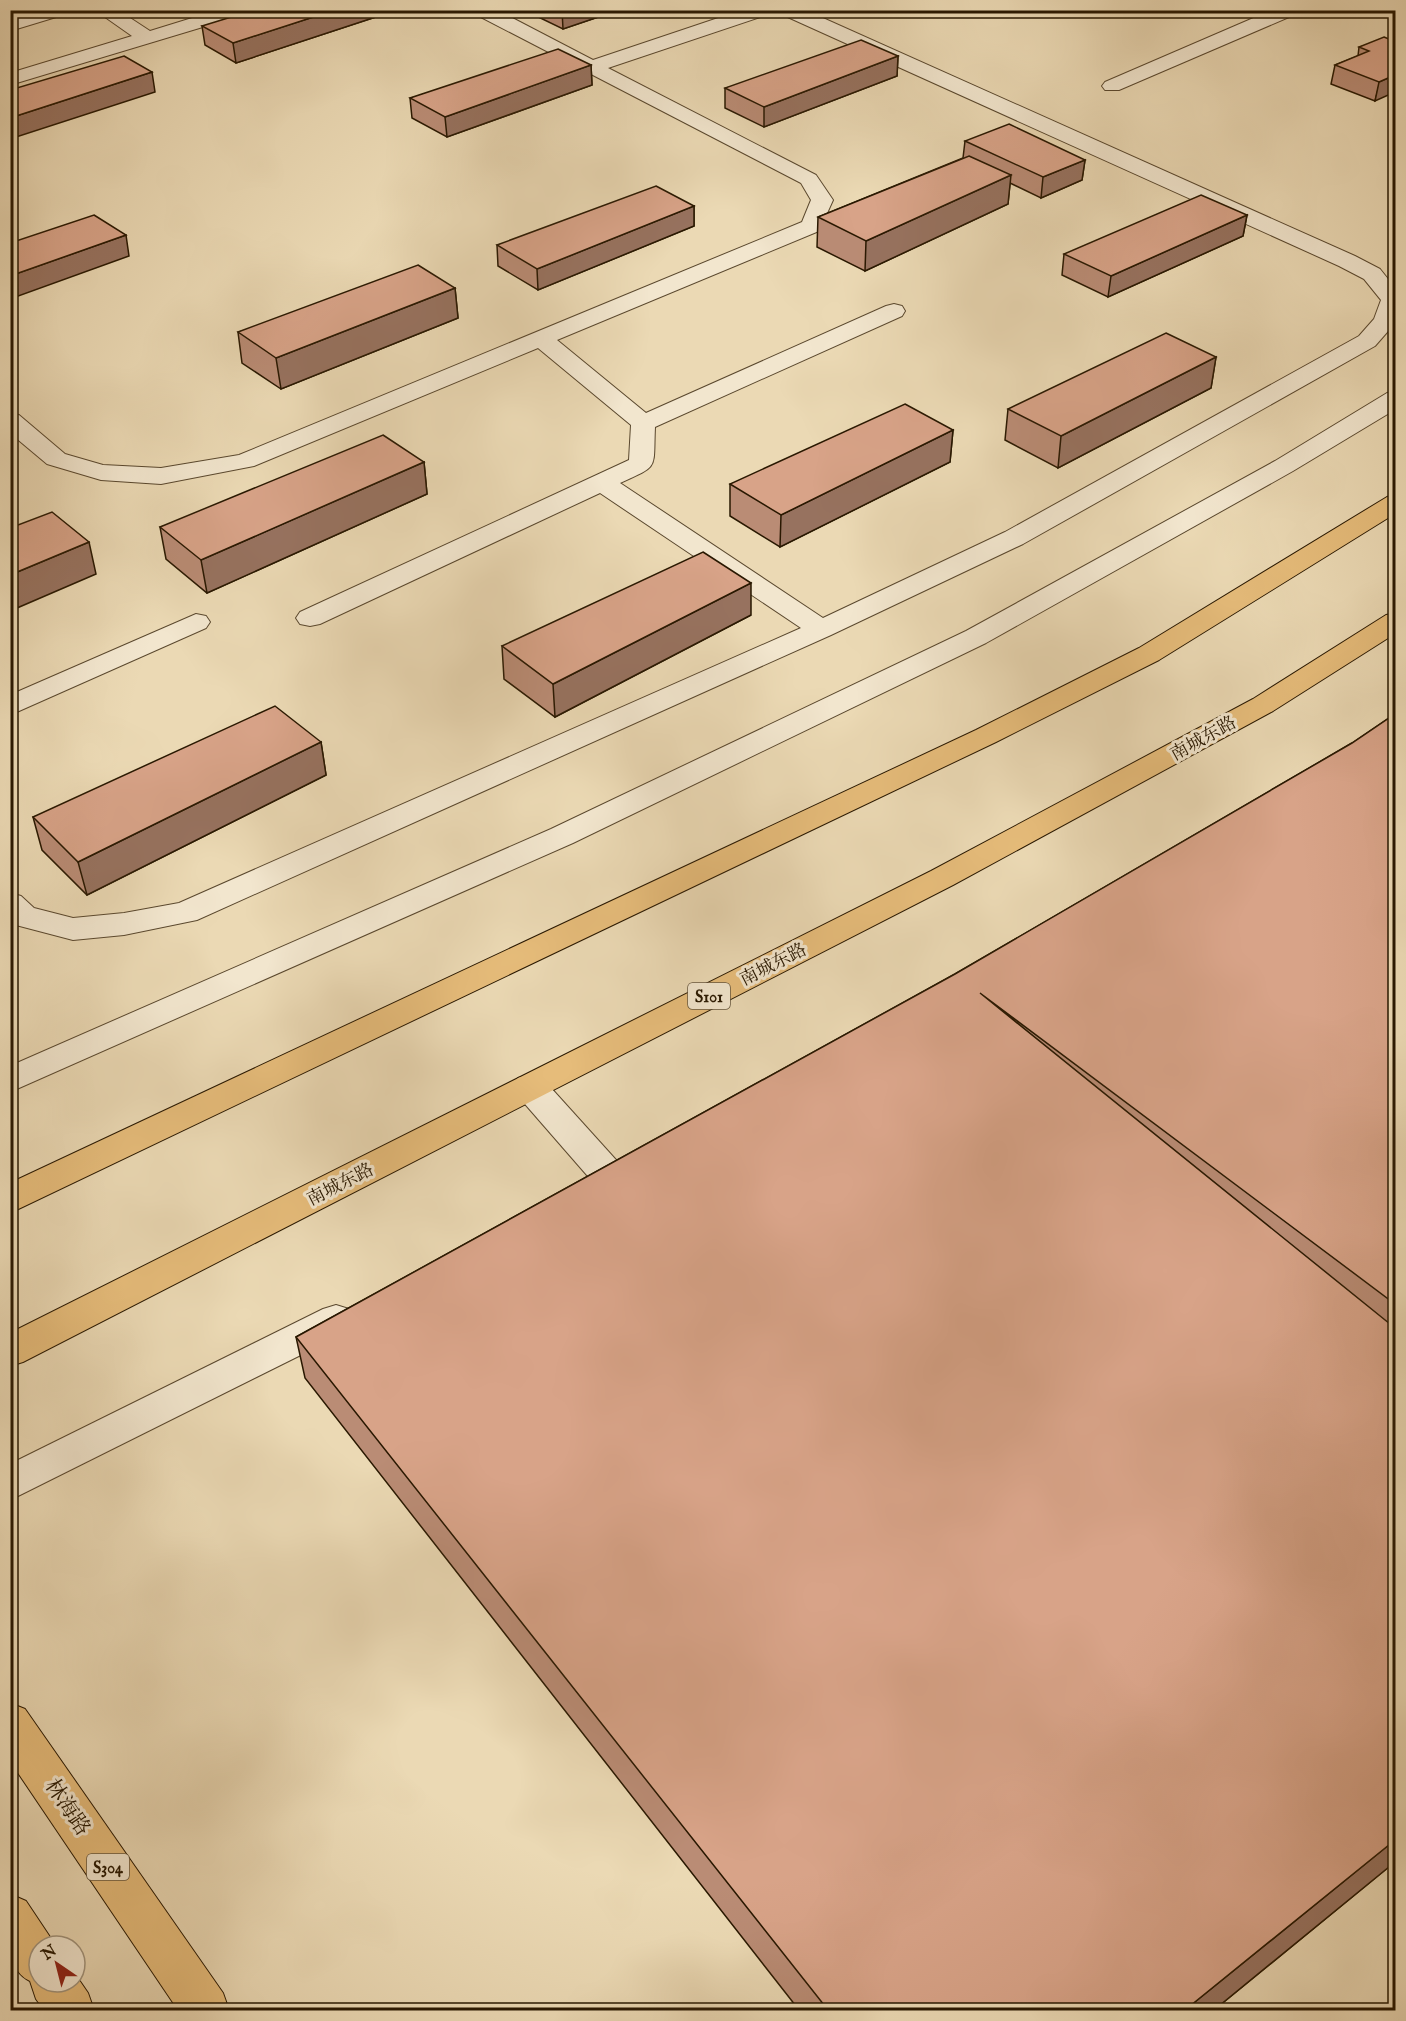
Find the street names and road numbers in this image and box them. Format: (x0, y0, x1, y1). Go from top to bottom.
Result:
street label: 南城东路 (1167, 712, 1241, 767)
street label: 南城东路 (736, 939, 811, 992)
road number: S101 (688, 983, 730, 1009)
street label: 南城东路 (303, 1159, 378, 1212)
street label: 林海路 (38, 1774, 96, 1842)
road number: S304 (87, 1854, 129, 1880)

